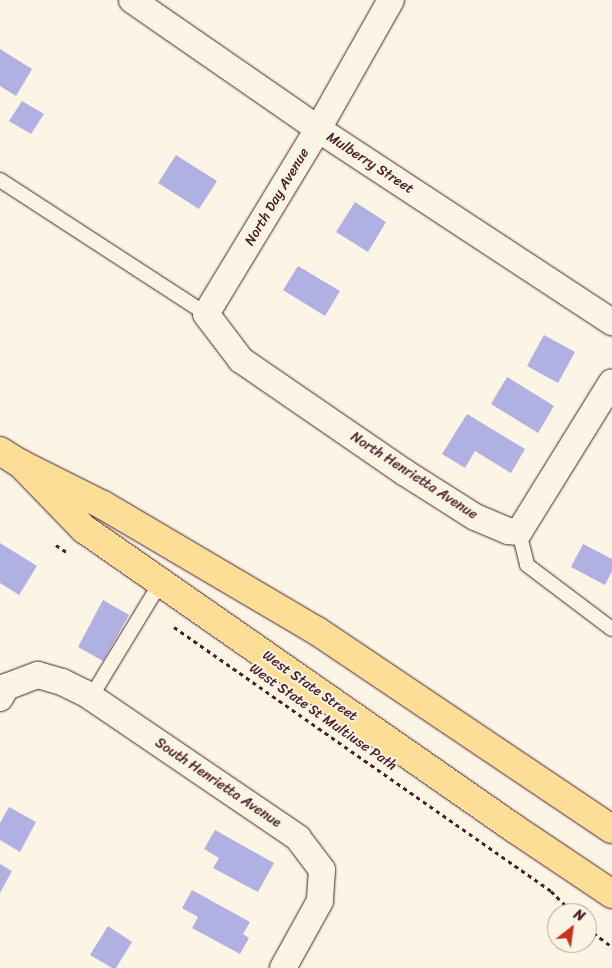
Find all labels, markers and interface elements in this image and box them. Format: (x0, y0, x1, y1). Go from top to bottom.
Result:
street label: Mulberry Street (323, 129, 417, 197)
street label: North Day Avenue (241, 145, 313, 249)
street label: North Henrietta Avenue (348, 429, 480, 523)
street label: West State Street (259, 646, 361, 726)
street label: West State St Multiuse Path (245, 659, 401, 775)
street label: South Henrietta Avenue (152, 735, 284, 831)
text: N (569, 902, 590, 929)
north arrow (547, 903, 597, 953)

